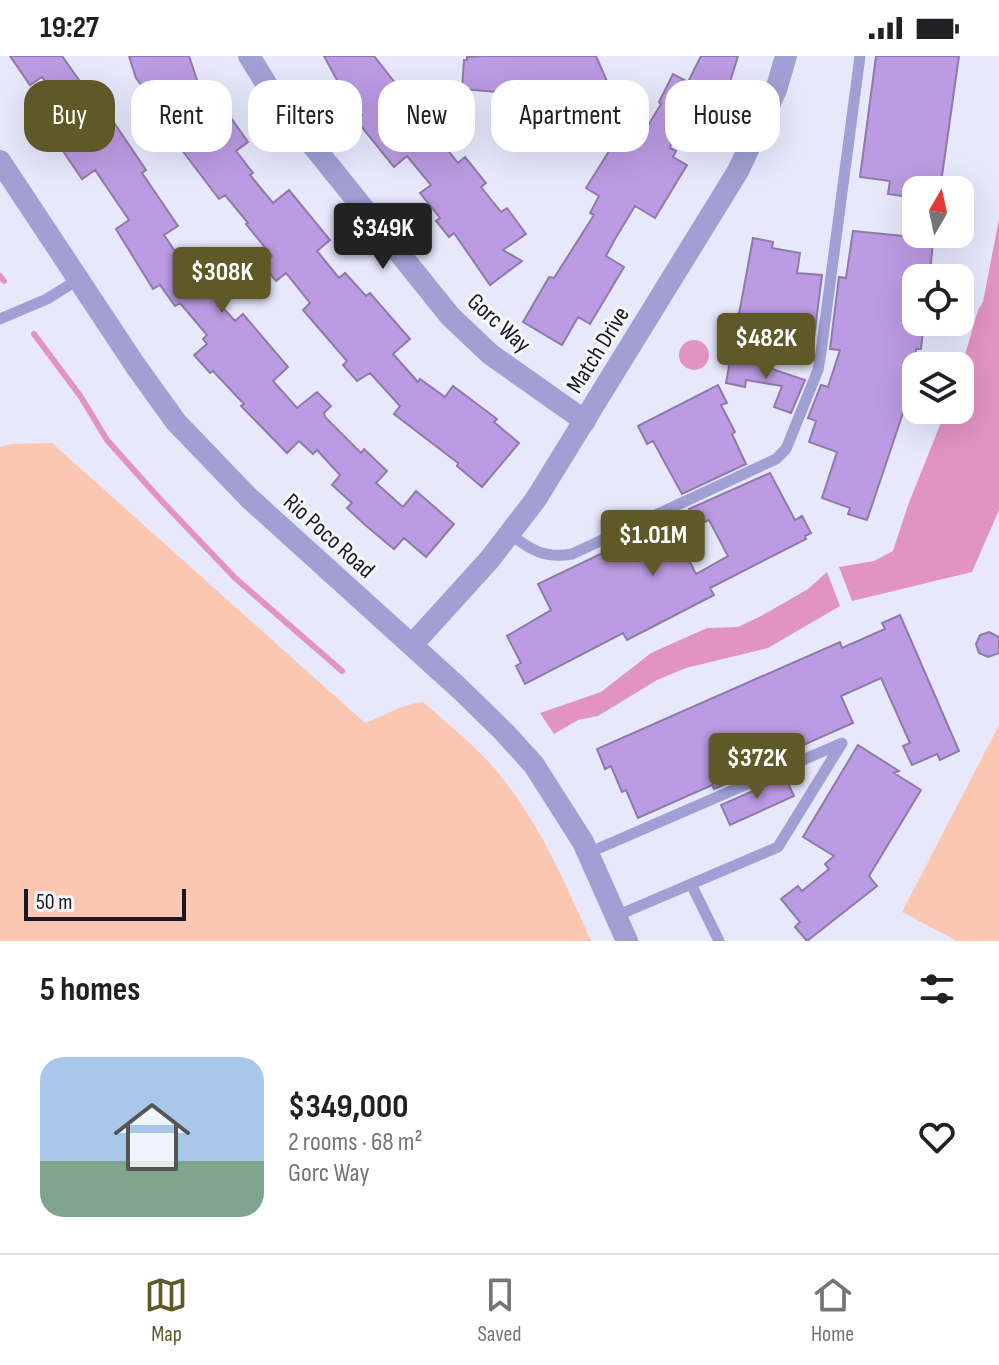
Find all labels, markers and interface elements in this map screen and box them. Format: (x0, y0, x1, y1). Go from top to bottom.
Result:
text: 19:27 (40, 10, 99, 46)
chip: Buy (24, 80, 115, 152)
chip: Rent (131, 80, 232, 152)
chip: Filters (248, 80, 362, 152)
chip: New (378, 80, 475, 152)
chip: Apartment (491, 80, 649, 152)
chip: House (665, 80, 780, 152)
north arrow (902, 176, 974, 248)
map controls (902, 176, 974, 424)
pin: $349K (327, 203, 439, 271)
text: $349K (352, 213, 414, 244)
pin: $308K (166, 247, 278, 315)
text: $308K (191, 257, 253, 288)
button: locate (902, 264, 974, 336)
street label: Gorc Way (461, 287, 537, 359)
street label: Match Drive (560, 302, 636, 398)
pin: $482K (710, 313, 822, 381)
text: $482K (735, 323, 797, 354)
button: layers (902, 352, 974, 424)
street label: Rio Poco Road (277, 488, 381, 584)
pin: $1.01M (588, 510, 718, 578)
text: $1.01M (619, 520, 687, 551)
pin: $372K (701, 733, 813, 801)
text: $372K (727, 743, 787, 774)
scale bar (24, 885, 186, 921)
text: 50 m (36, 889, 72, 916)
icon: filters (915, 967, 959, 1011)
text: 5 homes (40, 969, 140, 1010)
text: $349,000 (288, 1086, 408, 1127)
icon: home (104, 1089, 200, 1185)
icon: heart (915, 1115, 959, 1159)
text: 2 rooms · 68 m² (288, 1127, 423, 1158)
text: Gorc Way (288, 1158, 369, 1189)
tab: Map (144, 1273, 188, 1348)
tab: Saved (477, 1273, 522, 1348)
tab: Home (811, 1273, 855, 1348)

